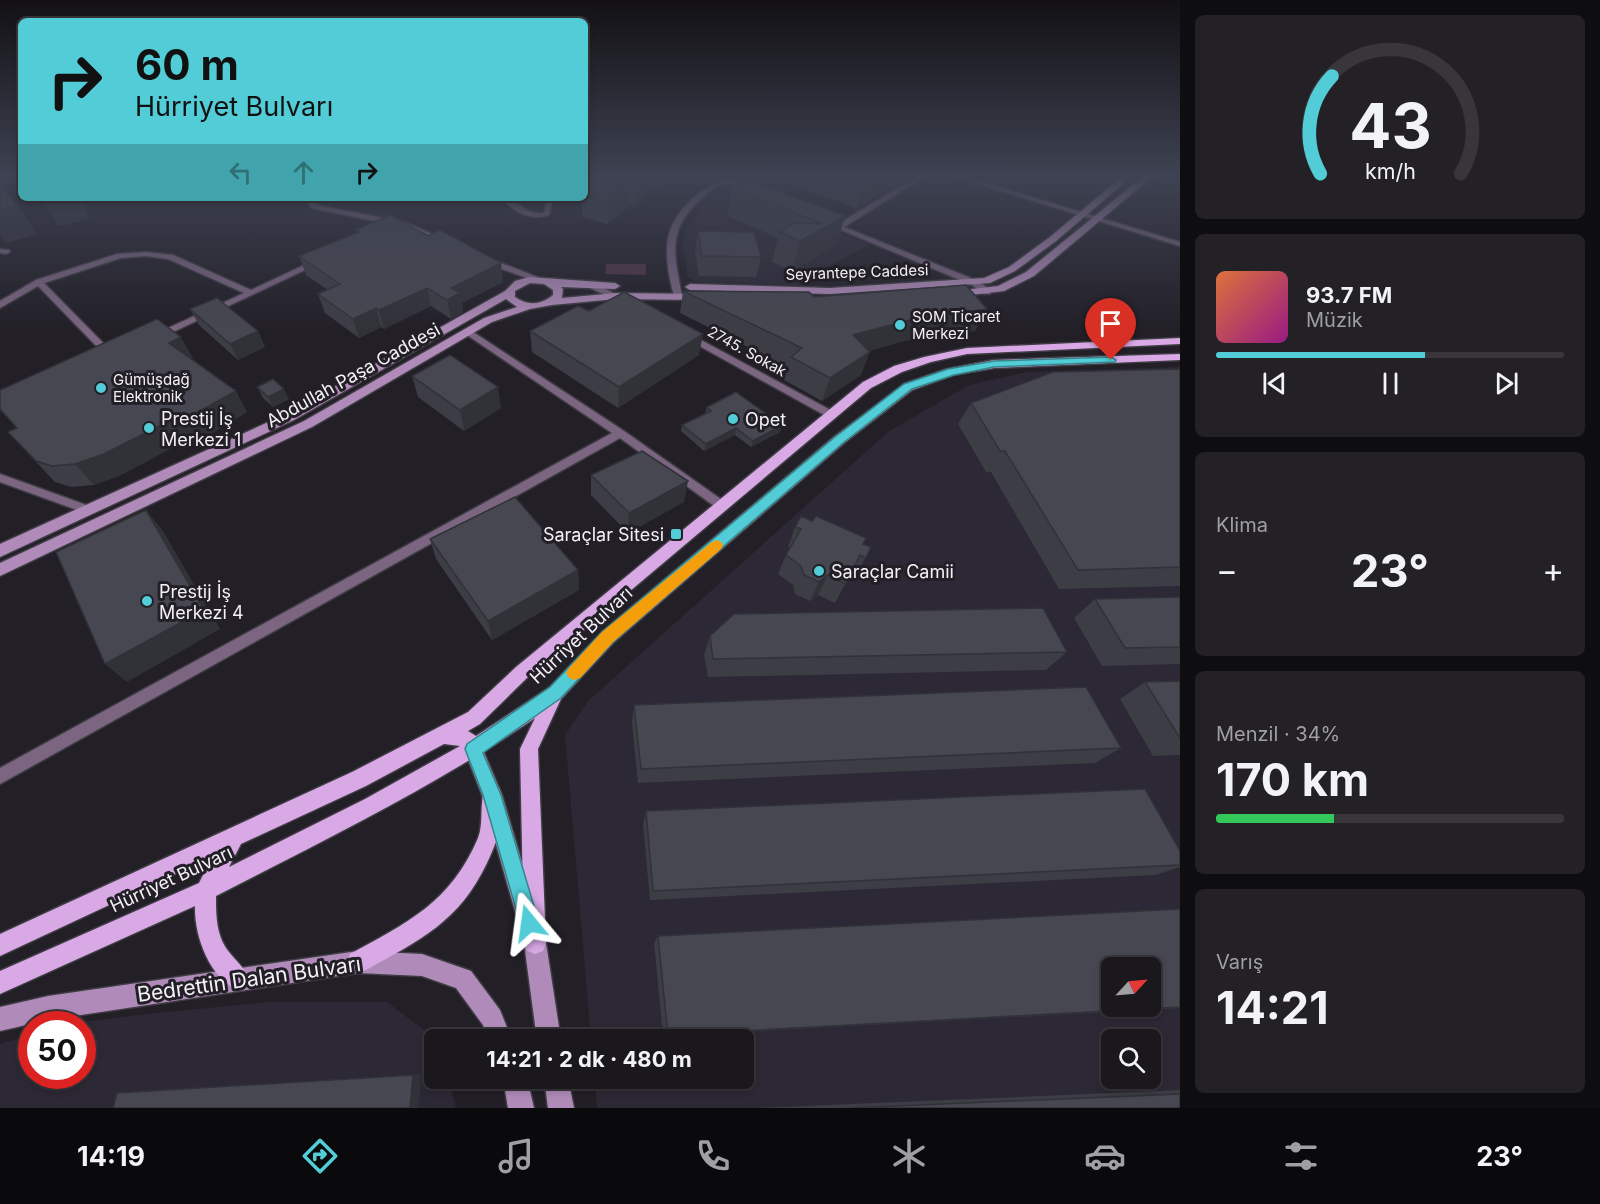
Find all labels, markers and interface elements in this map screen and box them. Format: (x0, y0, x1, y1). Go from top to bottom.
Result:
text: 60 m (135, 39, 239, 90)
icon: right (36, 42, 114, 120)
text: 43 (1349, 88, 1431, 163)
text: Hürriyet Bulvarı (135, 90, 333, 123)
icon: left (224, 156, 257, 189)
icon: ahead (287, 156, 320, 189)
icon: right (350, 156, 383, 189)
text: km/h (1365, 158, 1415, 184)
street label: Seyrantepe Caddesi (785, 260, 929, 284)
text: 93.7 FM (1306, 282, 1392, 308)
pin (1085, 298, 1136, 360)
place label: SOM Ticaret Merkezi (912, 307, 1000, 343)
icon: arrive (1094, 307, 1127, 340)
text: Müzik (1306, 308, 1363, 332)
street label: Abdullah Paşa Caddesi (262, 318, 444, 432)
marker: SOM Ticaret Merkezi (893, 318, 907, 332)
street label: 2745. Sokak (704, 322, 790, 381)
icon: previous (1258, 367, 1291, 400)
icon: pause (1374, 367, 1407, 400)
icon: next (1490, 367, 1523, 400)
place label: Gümüşdağ Elektronik (113, 370, 190, 406)
marker: Gümüşdağ Elektronik (94, 381, 108, 395)
place label: Prestij İş Merkezi 1 (161, 407, 241, 450)
place label: Opet (745, 409, 786, 430)
marker: Opet (726, 412, 740, 426)
marker: Prestij İş Merkezi 1 (142, 421, 156, 435)
text: Klima (1216, 513, 1268, 537)
place label: Saraçlar Sitesi (543, 524, 664, 545)
marker: Saraçlar Sitesi (669, 527, 683, 541)
text: 23° (1351, 543, 1429, 598)
text: − (1216, 550, 1238, 590)
text: + (1542, 550, 1564, 590)
place label: Saraçlar Camii (831, 561, 954, 582)
marker: Saraçlar Camii (812, 564, 826, 578)
place label: Prestij İş Merkezi 4 (159, 580, 244, 623)
street label: Hürriyet Bulvarı (526, 582, 636, 688)
marker: Prestij İş Merkezi 4 (140, 594, 154, 608)
text: Menzil · 34% (1216, 722, 1340, 746)
text: 170 km (1216, 752, 1369, 807)
street label: Hürriyet Bulvarı (107, 842, 235, 916)
position arrow (497, 891, 561, 955)
text: Varış (1216, 950, 1263, 974)
street label: Bedrettin Dalan Bulvarı (136, 951, 362, 1007)
north arrow (1101, 957, 1161, 1017)
map controls (1101, 957, 1161, 1089)
text: 14:21 (1216, 980, 1329, 1035)
speed limit sign: 50 (18, 1011, 96, 1089)
button: search (1101, 1029, 1161, 1089)
text: 14:21 · 2 dk · 480 m (486, 1046, 692, 1072)
icon: directions (299, 1135, 341, 1177)
icon: music (495, 1135, 537, 1177)
icon: phone (692, 1135, 734, 1177)
icon: climate (888, 1135, 930, 1177)
icon: car (1084, 1135, 1126, 1177)
icon: filters (1280, 1135, 1322, 1177)
text: 14:19 (77, 1140, 145, 1173)
text: 23° (1476, 1140, 1523, 1173)

